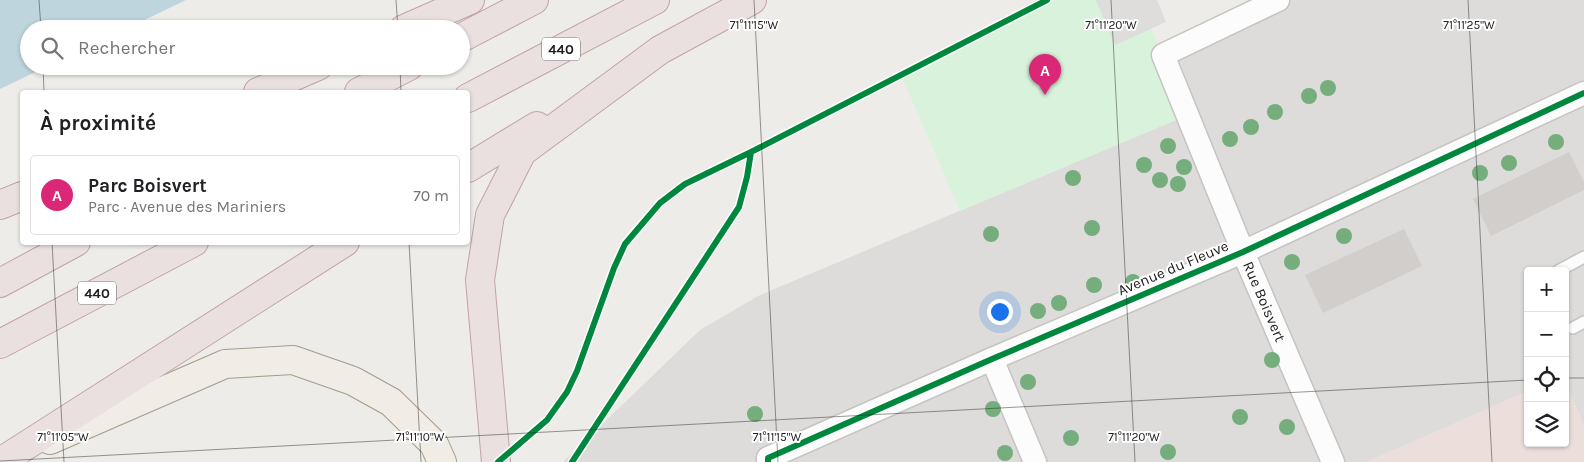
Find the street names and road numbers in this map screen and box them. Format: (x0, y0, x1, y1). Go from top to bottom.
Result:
road number: 440 (542, 38, 580, 61)
street label: Avenue du Fleuve (1115, 237, 1231, 299)
street label: Rue Boisvert (1239, 259, 1290, 345)
road number: 440 (78, 282, 116, 304)

